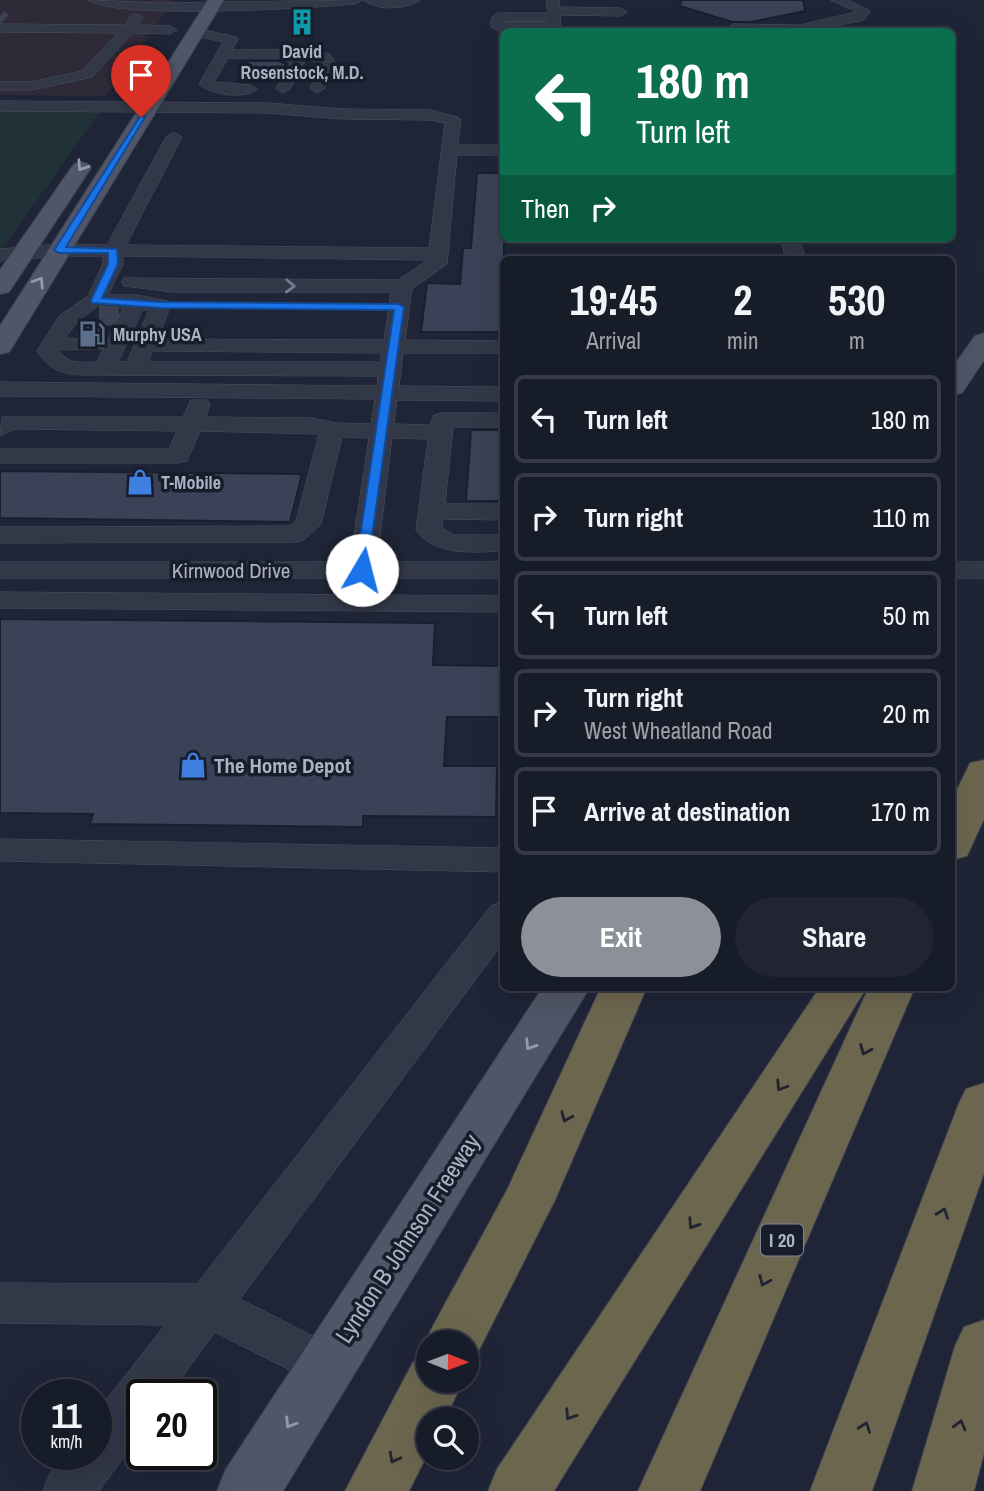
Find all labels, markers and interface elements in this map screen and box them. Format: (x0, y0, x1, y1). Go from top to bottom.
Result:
building icon: David Rosenstock, M.D. (287, 7, 317, 37)
place label: David Rosenstock, M.D. (240, 39, 364, 85)
pin (111, 45, 171, 117)
text: 180 m (636, 47, 750, 113)
icon: arrive (122, 56, 160, 94)
icon: left (521, 56, 612, 147)
text: Turn left (636, 110, 730, 153)
one-way arrow (78, 158, 90, 171)
icon: right (584, 189, 622, 227)
text: Then (521, 191, 570, 226)
text: 19:45 (570, 272, 658, 328)
text: 2 (733, 272, 752, 328)
text: 530 (828, 272, 886, 328)
one-way arrow (31, 277, 44, 290)
one-way arrow (285, 279, 296, 294)
fuel station icon: Murphy USA (77, 319, 107, 349)
place label: Murphy USA (113, 322, 202, 347)
text: Arrival (586, 325, 641, 356)
text: min (727, 325, 759, 356)
text: m (849, 325, 865, 356)
icon: left (525, 400, 563, 438)
text: Turn left (584, 402, 668, 437)
text: 180 m (871, 402, 930, 437)
shop icon: T-Mobile (125, 467, 155, 497)
place label: T-Mobile (161, 470, 221, 495)
icon: right (525, 498, 563, 536)
text: Turn right (584, 500, 683, 535)
text: 110 m (872, 500, 930, 535)
position arrow (325, 533, 399, 607)
street label: Kirnwood Drive (172, 556, 290, 585)
icon: left (525, 596, 563, 634)
text: Turn left (584, 598, 668, 633)
text: 50 m (883, 598, 930, 633)
text: Turn right (584, 680, 683, 715)
icon: right (525, 694, 563, 732)
text: 20 m (883, 696, 930, 731)
text: West Wheatland Road (584, 715, 772, 746)
shop icon: The Home Depot (178, 750, 208, 780)
place label: The Home Depot (214, 751, 351, 780)
icon: arrive (525, 792, 563, 830)
text: Arrive at destination (584, 794, 790, 829)
text: 170 m (871, 794, 930, 829)
button: Exit (521, 897, 721, 977)
button: Share (735, 897, 934, 977)
one-way arrow (526, 1037, 539, 1050)
one-way arrow (859, 1043, 873, 1055)
one-way arrow (777, 1078, 790, 1091)
one-way arrow (560, 1109, 574, 1122)
street label: Lyndon B Johnson Freeway (327, 1127, 487, 1349)
one-way arrow (935, 1208, 949, 1220)
one-way arrow (689, 1216, 702, 1229)
road number: I 20 (761, 1224, 803, 1256)
one-way arrow (758, 1273, 772, 1286)
north arrow (416, 1330, 480, 1393)
map controls (416, 1330, 479, 1470)
speed limit sign: 20 (126, 1379, 217, 1470)
text: 11 (51, 1392, 82, 1439)
button: search (416, 1407, 479, 1470)
one-way arrow (565, 1407, 578, 1420)
one-way arrow (286, 1415, 299, 1428)
one-way arrow (952, 1419, 967, 1431)
one-way arrow (857, 1421, 871, 1433)
text: km/h (51, 1429, 83, 1454)
one-way arrow (388, 1450, 402, 1463)

